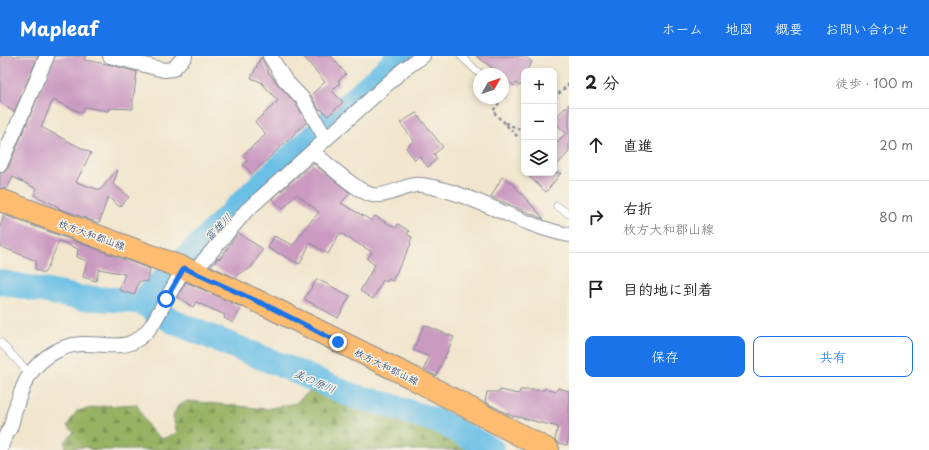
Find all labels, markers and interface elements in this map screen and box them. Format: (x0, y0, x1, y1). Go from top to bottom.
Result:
text: Mapleaf (20, 14, 98, 42)
text: ホーム (662, 18, 703, 39)
text: 地図 (725, 18, 753, 39)
text: 概要 (775, 18, 803, 39)
text: お問い合わせ (825, 18, 909, 39)
north arrow (473, 68, 509, 104)
map controls (521, 68, 557, 176)
button: + (521, 68, 557, 104)
text: 2 分 (585, 69, 619, 95)
text: 徒歩 · 100 m (835, 73, 913, 92)
button: − (521, 104, 557, 140)
text: 直進 (623, 133, 653, 156)
icon: ahead (585, 134, 607, 156)
text: 20 m (879, 135, 913, 154)
button: layers (521, 140, 557, 176)
text: 右折 (623, 196, 653, 219)
icon: right (585, 206, 607, 228)
text: 80 m (879, 207, 913, 226)
water label: 富雄川 (200, 209, 236, 245)
street label: 枚方大和郡山線 (57, 215, 127, 253)
text: 枚方大和郡山線 (623, 219, 714, 238)
text: 目的地に到着 (623, 277, 713, 300)
icon: arrive (585, 278, 607, 300)
route start (157, 290, 175, 308)
route end (329, 333, 347, 351)
button: 保存 (585, 336, 745, 377)
button: 共有 (753, 336, 913, 377)
street label: 枚方大和郡山線 (352, 344, 422, 388)
water label: 美の原川 (291, 365, 339, 397)

